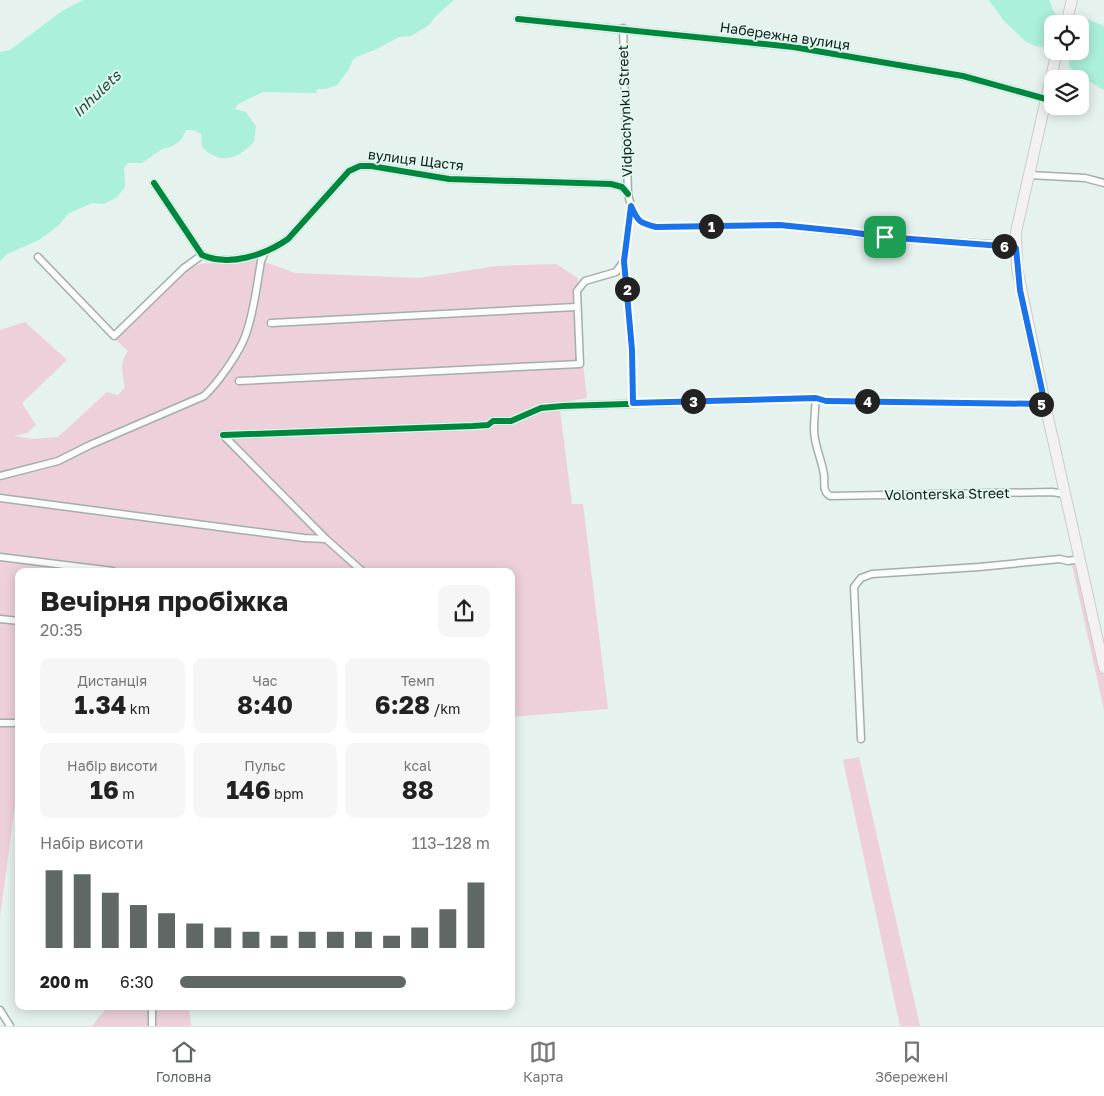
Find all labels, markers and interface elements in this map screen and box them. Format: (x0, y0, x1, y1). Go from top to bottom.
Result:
map controls (1044, 15, 1089, 115)
button: locate (1044, 15, 1089, 60)
street label: Набережна вулиця (719, 18, 851, 53)
street label: Vidpochynku Street (614, 45, 635, 178)
water label: Inhulets (69, 65, 125, 120)
button: layers (1044, 70, 1089, 115)
street label: вулиця Щастя (367, 145, 465, 174)
pin: 1 (698, 214, 724, 238)
pin (864, 216, 906, 258)
text: 1 (708, 218, 715, 235)
icon: arrive (871, 223, 899, 251)
pin: 6 (992, 234, 1016, 258)
text: 6 (1000, 238, 1009, 255)
pin: 2 (614, 276, 640, 302)
text: 2 (623, 281, 632, 298)
pin: 3 (680, 388, 706, 414)
pin: 4 (854, 388, 880, 414)
pin: 5 (1028, 392, 1054, 416)
text: 3 (689, 393, 698, 410)
text: 4 (863, 393, 872, 410)
text: 5 (1037, 396, 1046, 413)
street label: Volonterska Street (884, 484, 1010, 503)
text: Вечірня пробіжка (40, 584, 288, 617)
button: share (438, 585, 490, 637)
text: 20:35 (40, 620, 83, 640)
text: Дистанція (77, 672, 147, 689)
text: Час (253, 672, 277, 689)
text: Темп (401, 672, 435, 689)
text: 1.34 (75, 689, 126, 720)
text: 8:40 (237, 689, 293, 720)
text: 6:28 (375, 689, 430, 720)
text: km (126, 700, 150, 717)
text: /km (430, 700, 461, 717)
text: Набір висоти (67, 757, 158, 774)
text: Пульс (244, 757, 286, 774)
text: kcal (404, 757, 431, 774)
text: 16 (90, 774, 119, 805)
text: 146 (226, 774, 271, 805)
text: 88 (402, 774, 434, 805)
text: m (119, 785, 135, 802)
text: bpm (271, 785, 304, 802)
text: Набір висоти (40, 833, 143, 853)
text: 113–128 m (412, 833, 490, 853)
text: 200 m (40, 972, 89, 992)
text: 6:30 (120, 972, 154, 992)
tab: Головна (156, 1038, 211, 1085)
tab: Карта (523, 1038, 563, 1085)
tab: Збережені (875, 1038, 948, 1085)

